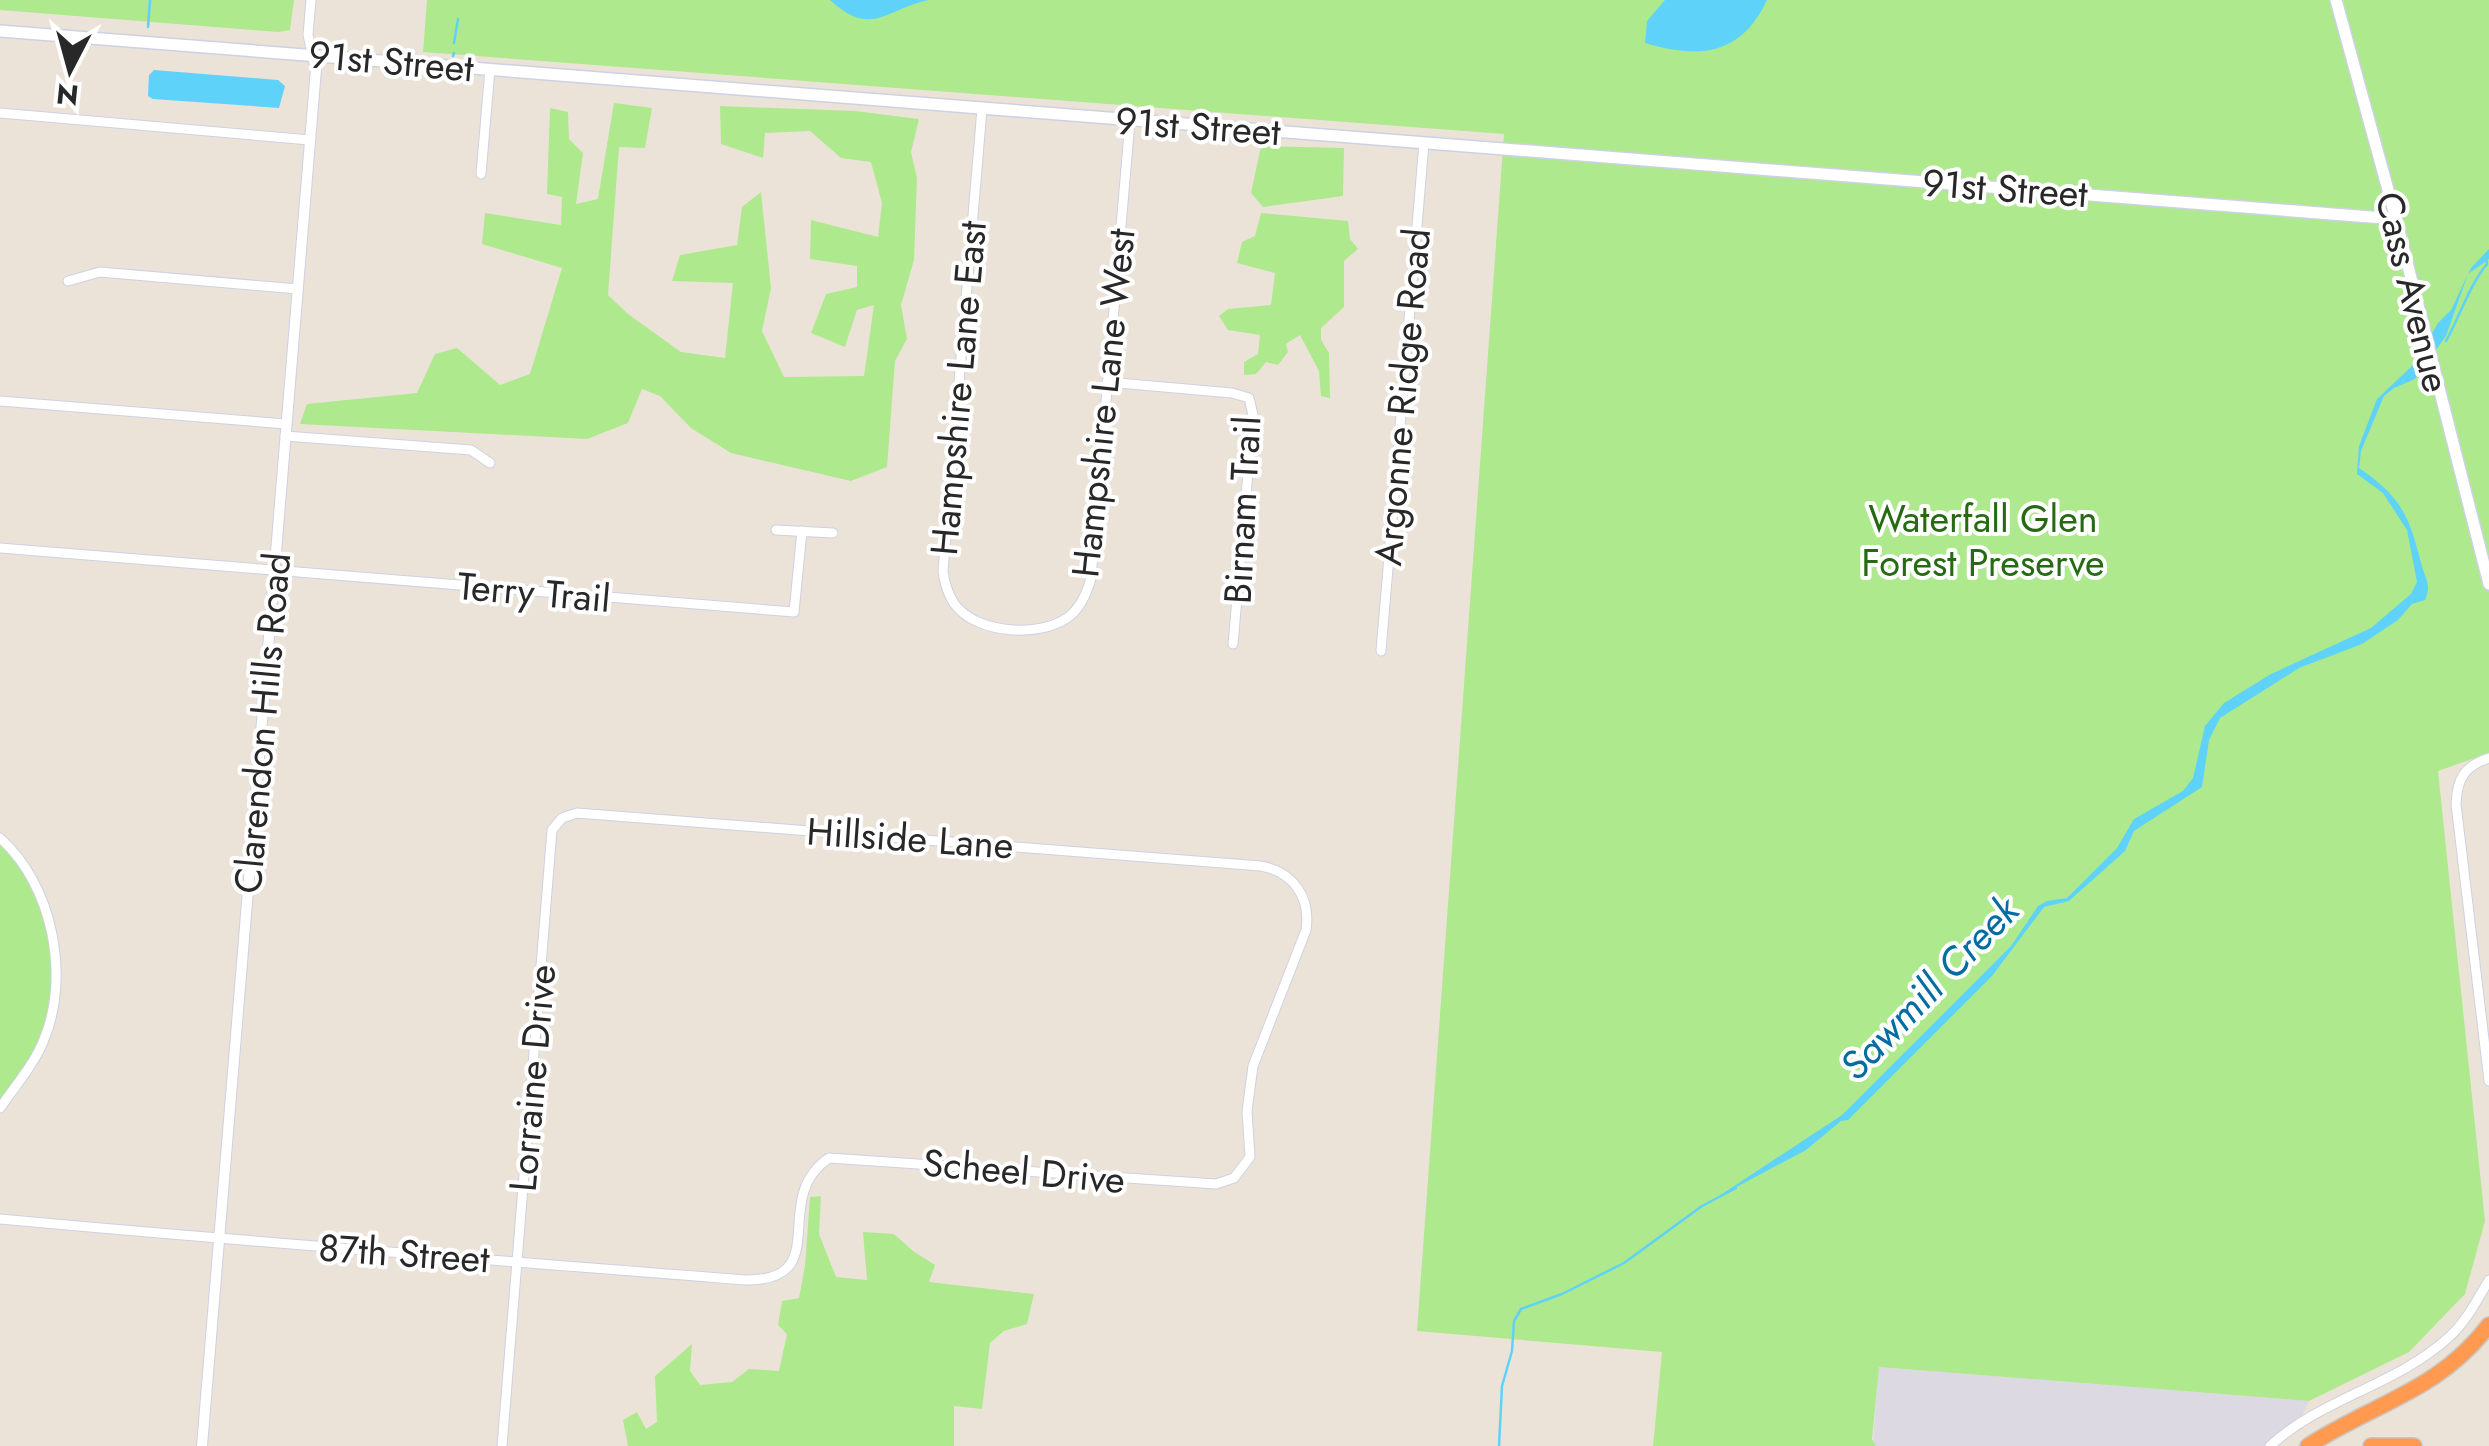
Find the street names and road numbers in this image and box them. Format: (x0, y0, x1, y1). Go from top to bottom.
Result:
street label: 91st Street (306, 26, 476, 96)
street label: 91st Street (1114, 93, 1282, 159)
street label: 91st Street (1921, 155, 2089, 221)
street label: Cass Avenue (2362, 186, 2464, 398)
street label: Hampshire Lane East (916, 219, 1000, 557)
street label: Hampshire Lane West (1057, 226, 1149, 580)
street label: Argonne Ridge Road (1360, 226, 1444, 568)
street label: Birnam Trail (1210, 415, 1274, 605)
street label: Clarendon Hills Road (220, 550, 304, 896)
street label: Terry Trail (455, 558, 613, 626)
street label: Hillside Lane (805, 803, 1015, 873)
street label: Lorraine Drive (495, 962, 569, 1194)
street label: Scheel Drive (921, 1135, 1127, 1207)
street label: 87th Street (317, 1220, 491, 1286)

